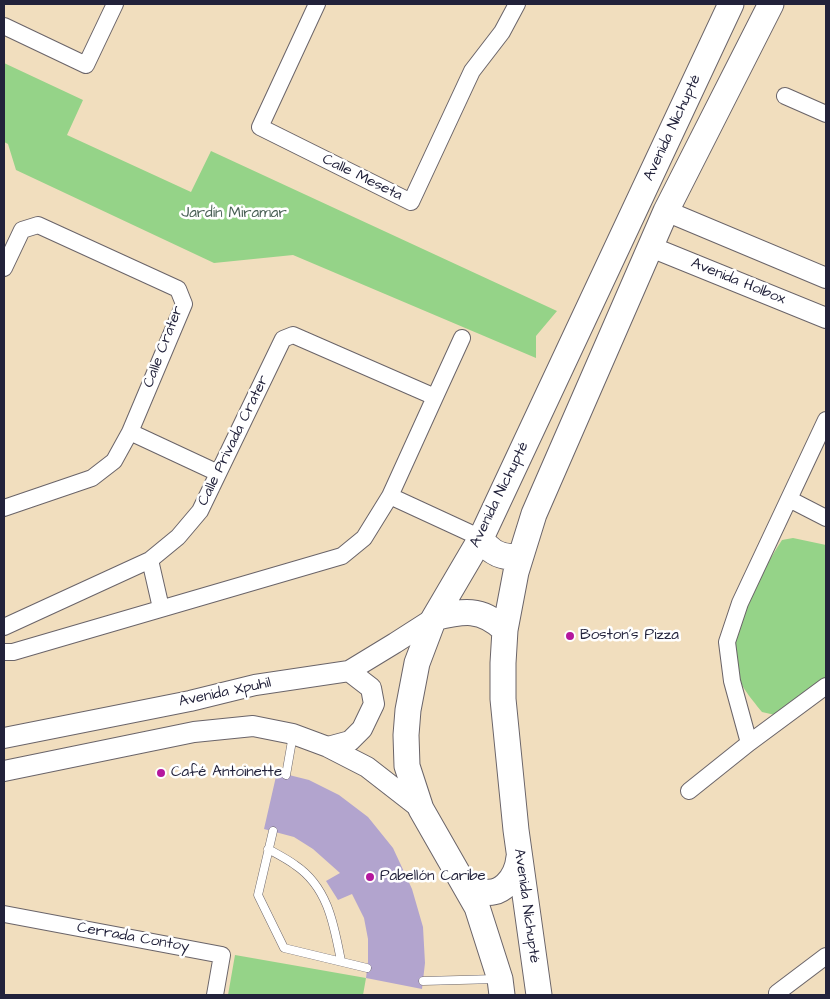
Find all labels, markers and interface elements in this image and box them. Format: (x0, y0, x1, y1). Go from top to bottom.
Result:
street label: Avenida Nichupté (640, 72, 706, 184)
street label: Calle Meseta (319, 151, 405, 205)
park label: Jardín Miramar (181, 205, 287, 223)
street label: Avenida Holbox (688, 255, 788, 309)
street label: Calle Crater (140, 304, 188, 390)
street label: Calle Privada Crater (195, 373, 273, 509)
street label: Avenida Nichupté (467, 439, 533, 551)
place label: Boston's Pizza (580, 627, 679, 645)
marker: Boston's Pizza (564, 630, 576, 642)
street label: Avenida Xpuhil (177, 674, 273, 712)
place label: Café Antoinette (171, 764, 282, 782)
marker: Café Antoinette (155, 767, 167, 779)
street label: Avenida Nichupté (509, 848, 543, 964)
place label: Pabellón Caribe (380, 868, 486, 886)
marker: Pabellón Caribe (364, 871, 376, 883)
street label: Cerrada Contoy (76, 919, 190, 957)

